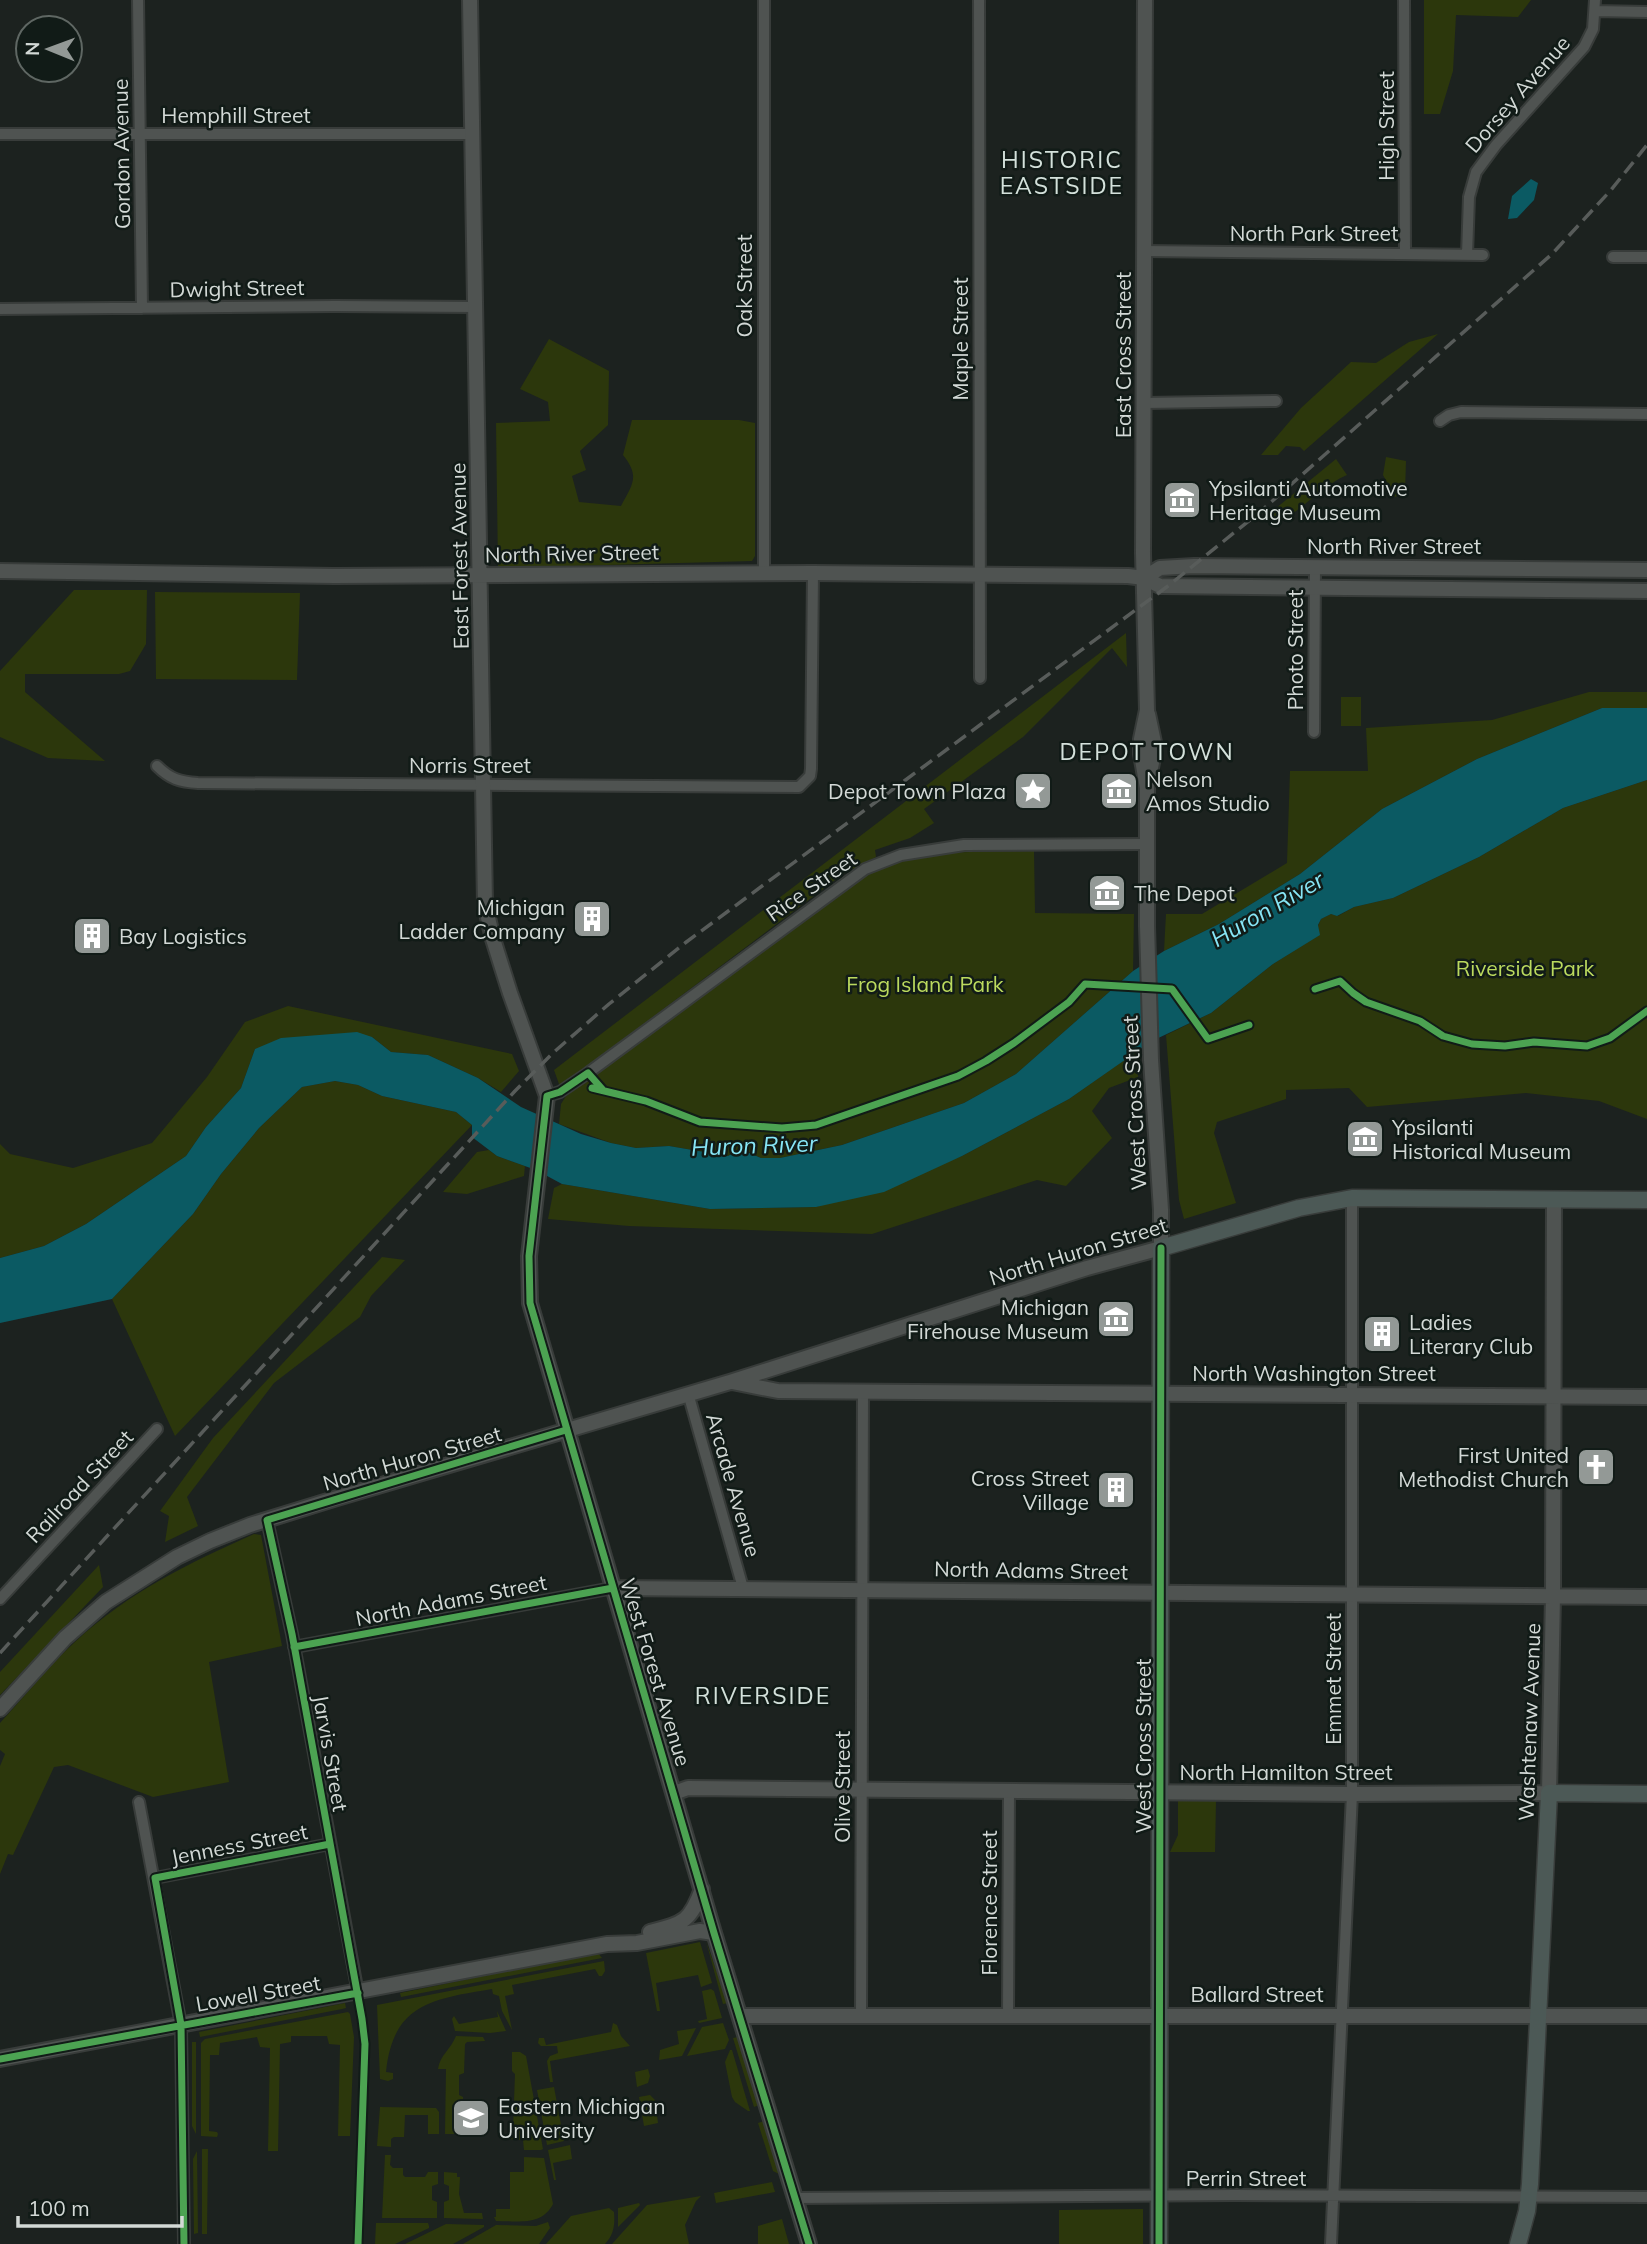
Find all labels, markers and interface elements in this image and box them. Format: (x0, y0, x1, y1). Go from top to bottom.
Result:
north arrow (14, 14, 84, 84)
street label: Dorsey Avenue (1459, 30, 1575, 158)
text: N (20, 41, 44, 56)
street label: High Street (1373, 71, 1399, 181)
street label: Gordon Avenue (107, 79, 135, 229)
street label: Hemphill Street (161, 102, 311, 128)
district label: HISTORIC EASTSIDE (1000, 145, 1124, 200)
street label: North Park Street (1230, 220, 1398, 246)
street label: Oak Street (731, 234, 757, 338)
street label: East Cross Street (1110, 272, 1136, 438)
street label: Dwight Street (169, 274, 305, 302)
street label: Maple Street (947, 277, 973, 401)
street label: East Forest Avenue (444, 463, 474, 649)
place label: Ypsilanti Automotive Heritage Museum (1208, 475, 1408, 525)
museum icon: Ypsilanti Automotive Heritage Museum (1161, 479, 1203, 521)
street label: North River Street (1307, 533, 1481, 559)
street label: North River Street (485, 538, 659, 568)
street label: Photo Street (1282, 590, 1308, 710)
district label: DEPOT TOWN (1059, 737, 1235, 766)
street label: Norris Street (409, 752, 531, 778)
place label: Nelson Amos Studio (1146, 766, 1270, 816)
place icon: Depot Town Plaza (1012, 770, 1054, 812)
museum icon: Nelson Amos Studio (1098, 770, 1140, 812)
place label: Depot Town Plaza (828, 778, 1006, 804)
street label: Rice Street (761, 845, 861, 927)
water label: Huron River (1205, 864, 1330, 953)
museum icon: The Depot (1086, 872, 1128, 914)
place label: The Depot (1134, 880, 1235, 906)
place label: Michigan Ladder Company (399, 894, 565, 944)
building icon: Michigan Ladder Company (571, 898, 613, 940)
building icon: Bay Logistics (71, 915, 113, 957)
place label: Bay Logistics (119, 923, 247, 949)
park label: Riverside Park (1456, 955, 1594, 981)
park label: Frog Island Park (846, 971, 1004, 997)
street label: West Cross Street (1116, 1015, 1152, 1191)
place label: Ypsilanti Historical Museum (1391, 1114, 1571, 1164)
museum icon: Ypsilanti Historical Museum (1344, 1118, 1386, 1160)
water label: Huron River (691, 1128, 819, 1162)
street label: North Huron Street (986, 1212, 1170, 1290)
place label: Michigan Firehouse Museum (907, 1294, 1089, 1344)
museum icon: Michigan Firehouse Museum (1095, 1298, 1137, 1340)
place label: Ladies Literary Club (1409, 1309, 1533, 1359)
building icon: Ladies Literary Club (1361, 1313, 1403, 1355)
street label: North Washington Street (1192, 1360, 1436, 1386)
street label: Arcade Avenue (701, 1410, 767, 1560)
street label: North Huron Street (320, 1420, 504, 1496)
street label: Railroad Street (20, 1424, 138, 1548)
place label: First United Methodist Church (1398, 1442, 1569, 1492)
church icon: First United Methodist Church (1575, 1446, 1617, 1488)
place label: Cross Street Village (971, 1465, 1089, 1515)
building icon: Cross Street Village (1095, 1469, 1137, 1511)
street label: North Adams Street (934, 1555, 1128, 1585)
street label: North Adams Street (353, 1569, 549, 1631)
street label: West Forest Avenue (615, 1575, 697, 1769)
street label: Emmet Street (1320, 1613, 1346, 1745)
street label: Washtenaw Avenue (1513, 1623, 1545, 1821)
street label: West Cross Street (1130, 1659, 1156, 1833)
district label: RIVERSIDE (695, 1681, 831, 1710)
street label: Jarvis Street (308, 1693, 354, 1813)
street label: Olive Street (829, 1731, 855, 1843)
street label: North Hamilton Street (1179, 1759, 1393, 1785)
street label: Jenness Street (168, 1818, 310, 1870)
street label: Florence Street (976, 1830, 1002, 1976)
street label: Lowell Street (194, 1969, 322, 2017)
street label: Ballard Street (1190, 1981, 1324, 2007)
place label: Eastern Michigan University (498, 2093, 665, 2143)
school or university icon: Eastern Michigan University (450, 2097, 492, 2139)
street label: Perrin Street (1186, 2165, 1306, 2191)
scale bar (18, 2184, 182, 2228)
text: 100 m (28, 2195, 90, 2221)

